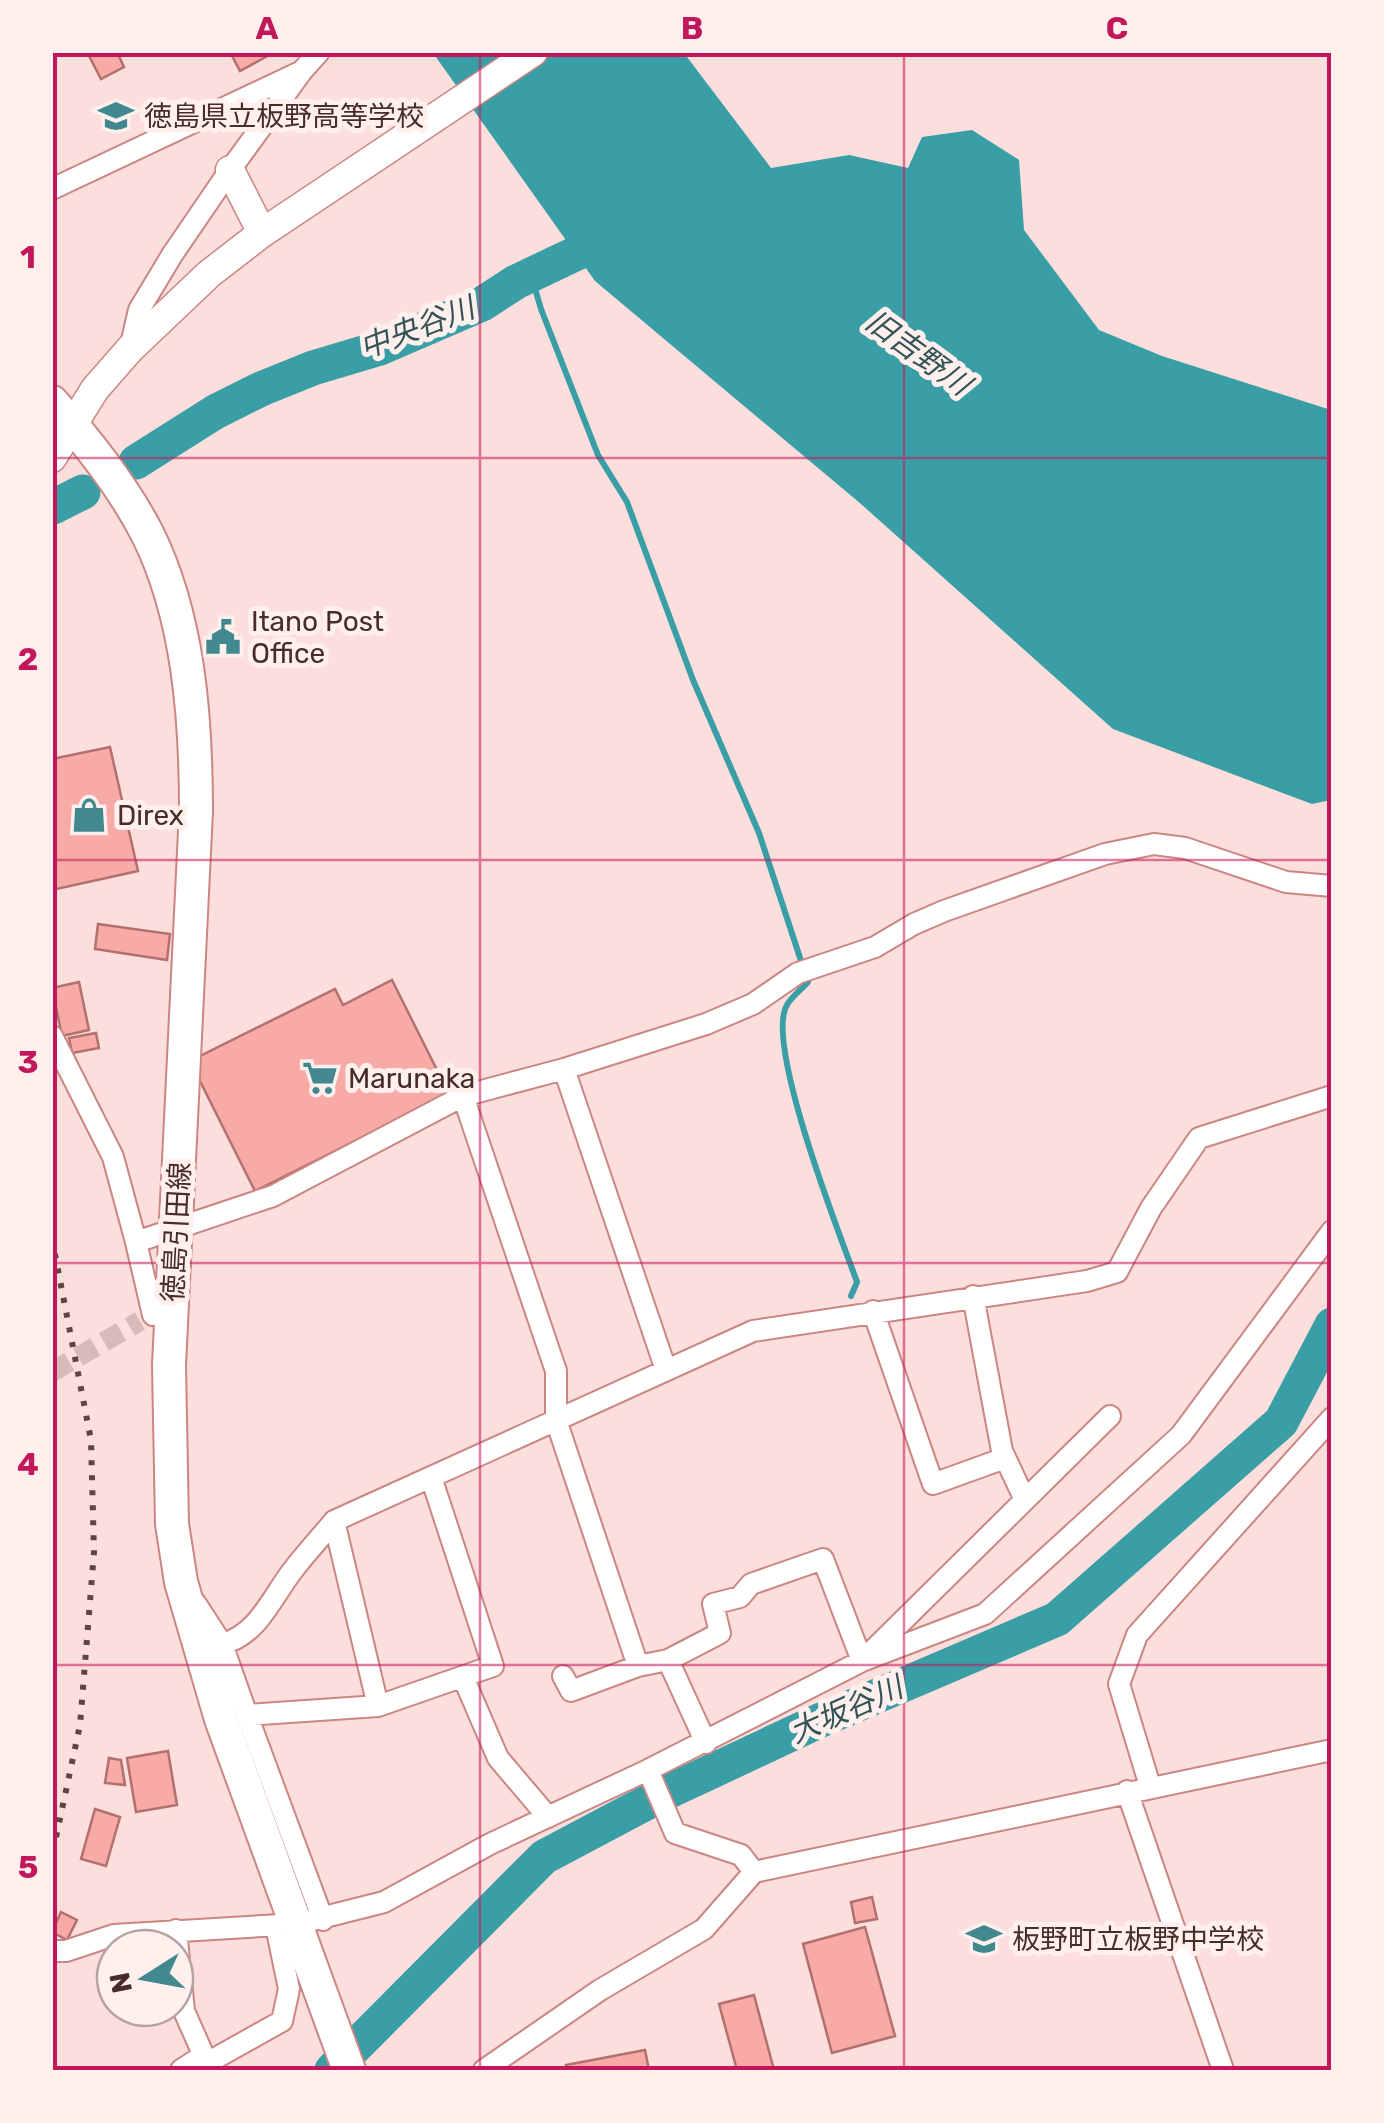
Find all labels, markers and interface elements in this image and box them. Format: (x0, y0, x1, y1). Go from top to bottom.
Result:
text: A (256, 9, 279, 47)
text: B (681, 9, 703, 47)
text: C (1106, 9, 1128, 47)
school or university icon: 徳島県立板野高等学校 (97, 97, 135, 135)
place label: 徳島県立板野高等学校 (144, 100, 424, 133)
text: 1 (20, 238, 36, 276)
water label: 中央谷川 (355, 289, 482, 366)
water label: 旧吉野川 (859, 303, 980, 405)
place label: Itano Post Office (251, 605, 384, 670)
public building icon: Itano Post Office (204, 618, 242, 656)
text: 2 (18, 640, 38, 678)
shop icon: Direx (70, 796, 108, 834)
place label: Direx (117, 799, 184, 832)
text: 3 (17, 1043, 39, 1081)
supermarket icon: Marunaka (301, 1059, 339, 1097)
place label: Marunaka (348, 1062, 475, 1095)
street label: 徳島引田線 (156, 1161, 197, 1303)
text: 4 (17, 1445, 39, 1483)
water label: 大坂谷川 (784, 1668, 911, 1751)
text: 5 (18, 1848, 38, 1886)
school or university icon: 板野町立板野中学校 (965, 1920, 1003, 1958)
place label: 板野町立板野中学校 (1012, 1923, 1264, 1956)
north arrow (95, 1928, 195, 2028)
text: N (103, 1970, 139, 1996)

